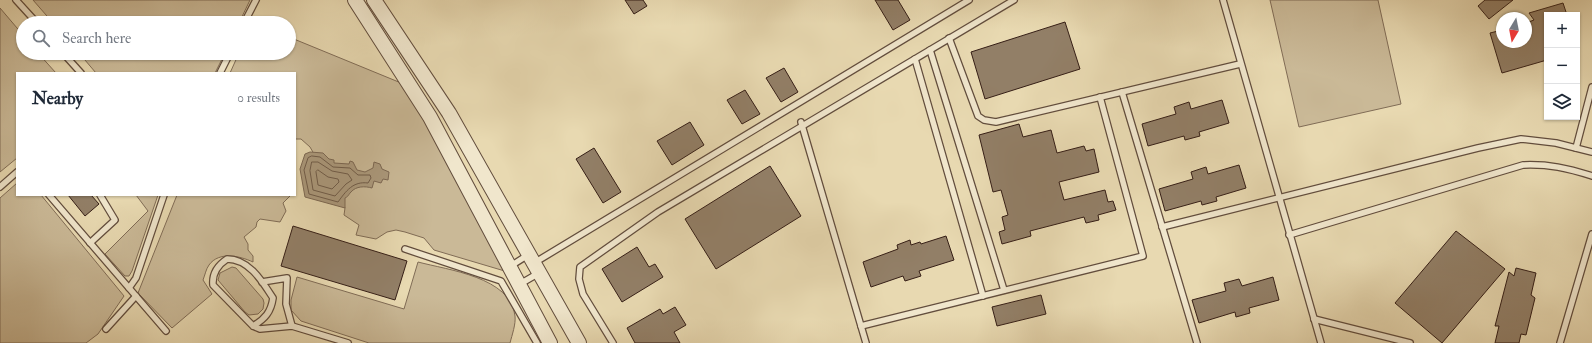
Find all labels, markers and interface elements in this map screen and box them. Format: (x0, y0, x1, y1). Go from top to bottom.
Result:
north arrow (1496, 12, 1532, 48)
map controls (1544, 12, 1580, 120)
button: + (1544, 12, 1580, 48)
search box (16, 16, 296, 60)
icon: search (30, 27, 52, 49)
text: Search here (62, 29, 131, 48)
button: − (1544, 48, 1580, 84)
button: layers (1544, 84, 1580, 120)
text: Nearby (32, 88, 83, 109)
text: 0 results (237, 90, 280, 106)

